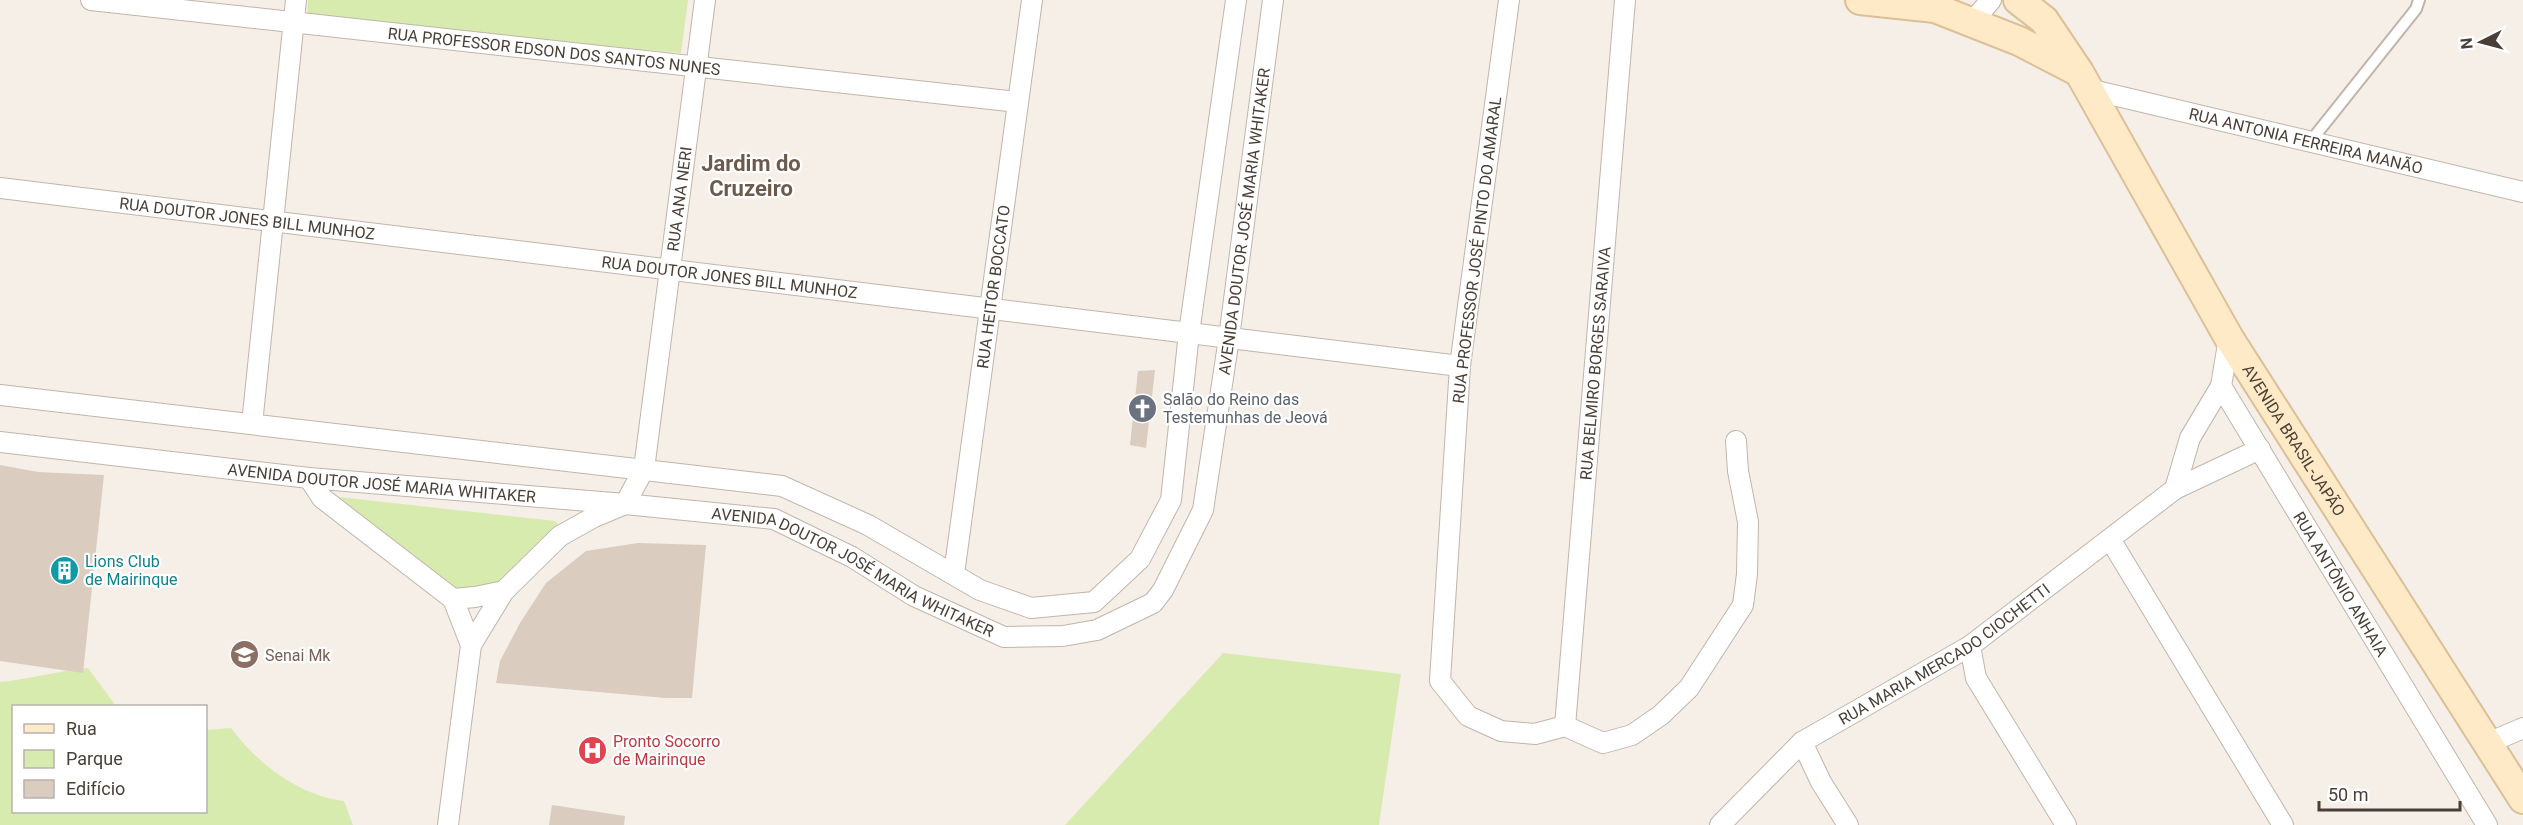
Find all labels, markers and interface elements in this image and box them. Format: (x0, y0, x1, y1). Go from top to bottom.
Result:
north arrow (2451, 12, 2511, 72)
street label: RUA PROFESSOR EDSON DOS SANTOS NUNES (387, 23, 721, 79)
text: N (2457, 37, 2477, 50)
street label: AVENIDA DOUTOR JOSÉ MARIA WHITAKER (1214, 66, 1274, 376)
street label: RUA PROFESSOR JOSÉ PINTO DO AMARAL (1449, 95, 1505, 404)
street label: RUA ANTONIA FERREIRA MANÃO (2187, 104, 2425, 177)
street label: RUA ANA NERI (663, 145, 695, 252)
district label: Jardim do Cruzeiro (701, 151, 801, 201)
street label: RUA DOUTOR JONES BILL MUNHOZ (118, 193, 376, 243)
street label: RUA HEITOR BOCCATO (973, 204, 1014, 370)
street label: RUA BELMIRO BORGES SARAIVA (1576, 245, 1614, 481)
street label: RUA DOUTOR JONES BILL MUNHOZ (601, 252, 859, 302)
street label: AVENIDA BRASIL-JAPÃO (2239, 361, 2350, 520)
place label: Salão do Reino das Testemunhas de Jeová (1163, 390, 1328, 427)
church icon: Salão do Reino das Testemunhas de Jeová (1126, 392, 1158, 424)
street label: AVENIDA DOUTOR JOSÉ MARIA WHITAKER (227, 459, 537, 506)
street label: AVENIDA DOUTOR JOSÉ MARIA WHITAKER (711, 503, 997, 641)
street label: RUA ANTÔNIO ANHAIA (2290, 508, 2392, 660)
place label: Lions Club de Mairinque (85, 552, 178, 589)
building icon: Lions Club de Mairinque (48, 554, 80, 586)
street label: RUA MARIA MERCADO CIOCHETTI (1835, 579, 2053, 729)
school or university icon: Senai Mk (228, 639, 260, 671)
place label: Senai Mk (265, 646, 331, 665)
legend (12, 705, 207, 813)
text: Rua (66, 718, 97, 739)
place label: Pronto Socorro de Mairinque (613, 732, 720, 769)
hospital icon: Pronto Socorro de Mairinque (576, 734, 608, 766)
text: Parque (66, 748, 123, 769)
scale bar (2319, 774, 2460, 812)
text: Edifício (66, 778, 125, 799)
text: 50 m (2328, 784, 2368, 805)

